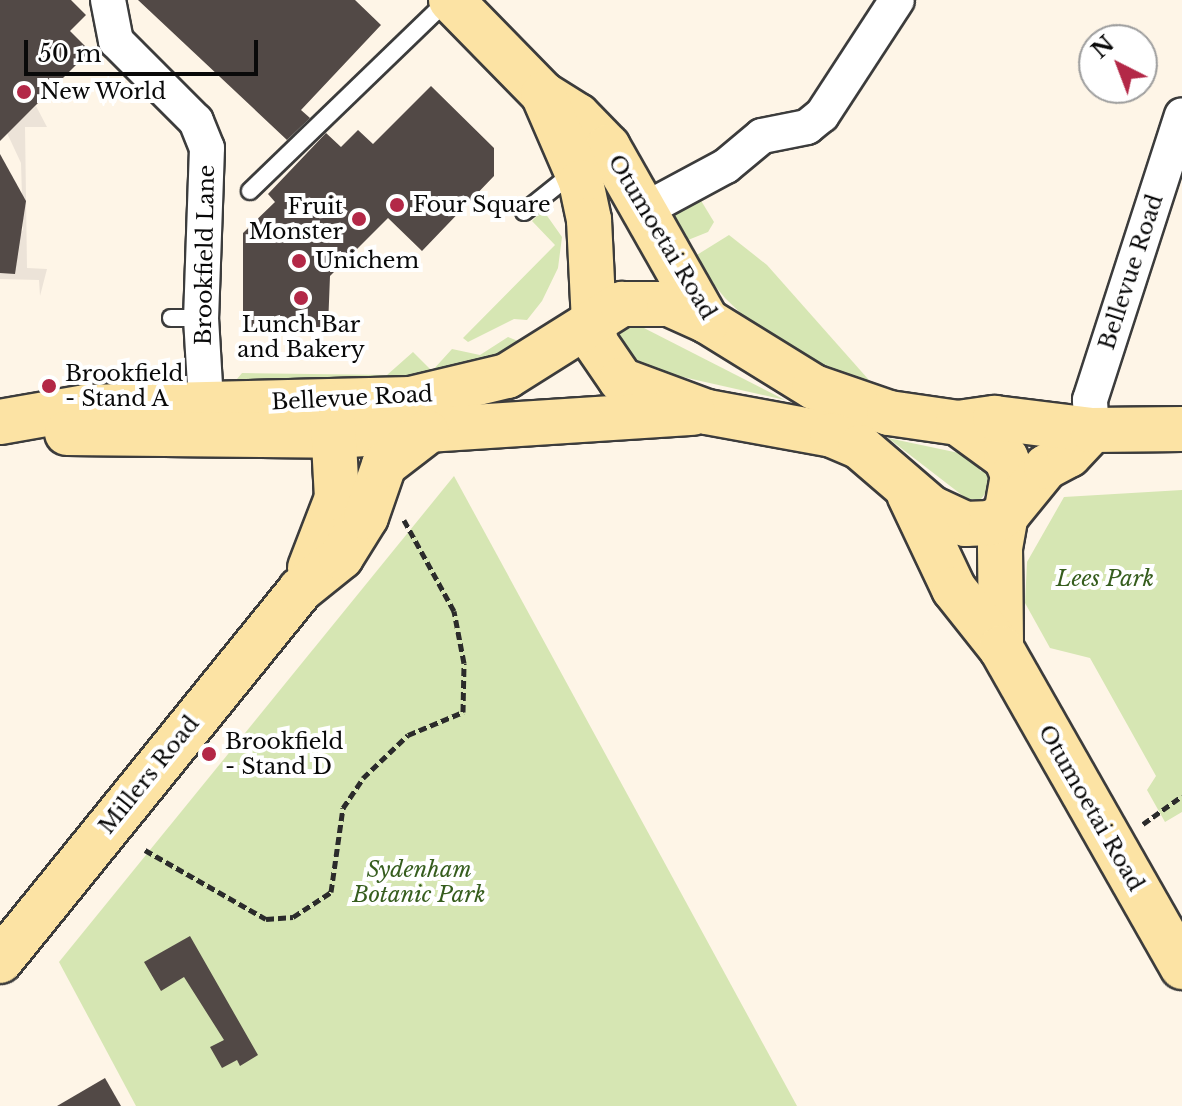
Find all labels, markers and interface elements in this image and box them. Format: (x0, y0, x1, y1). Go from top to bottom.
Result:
scale bar (28, 24, 262, 74)
north arrow (1078, 24, 1158, 104)
text: N (1086, 30, 1120, 64)
text: 50 m (38, 39, 101, 68)
place label: New World (40, 79, 168, 105)
marker: New World (15, 83, 33, 101)
street label: Otumoetai Road (602, 150, 722, 324)
street label: Brookfield Lane (190, 164, 220, 346)
street label: Bellevue Road (1093, 191, 1169, 353)
place label: Four Square (413, 192, 551, 218)
place label: Fruit Monster (249, 193, 343, 244)
marker: Four Square (388, 196, 406, 214)
marker: Fruit Monster (350, 210, 368, 228)
place label: Unichem (315, 248, 419, 274)
marker: Unichem (290, 252, 308, 270)
marker: Lunch Bar and Bakery (292, 289, 310, 307)
place label: Lunch Bar and Bakery (237, 311, 365, 362)
place label: Brookfield - Stand A (65, 360, 183, 412)
marker: Brookfield - Stand A (40, 377, 58, 395)
street label: Bellevue Road (271, 381, 433, 415)
park label: Lees Park (1056, 566, 1154, 592)
street label: Millers Road (94, 711, 204, 839)
street label: Otumoetai Road (1033, 720, 1149, 896)
place label: Brookfield - Stand D (225, 728, 343, 780)
marker: Brookfield - Stand D (200, 745, 218, 763)
park label: Sydenham Botanic Park (352, 856, 486, 908)

